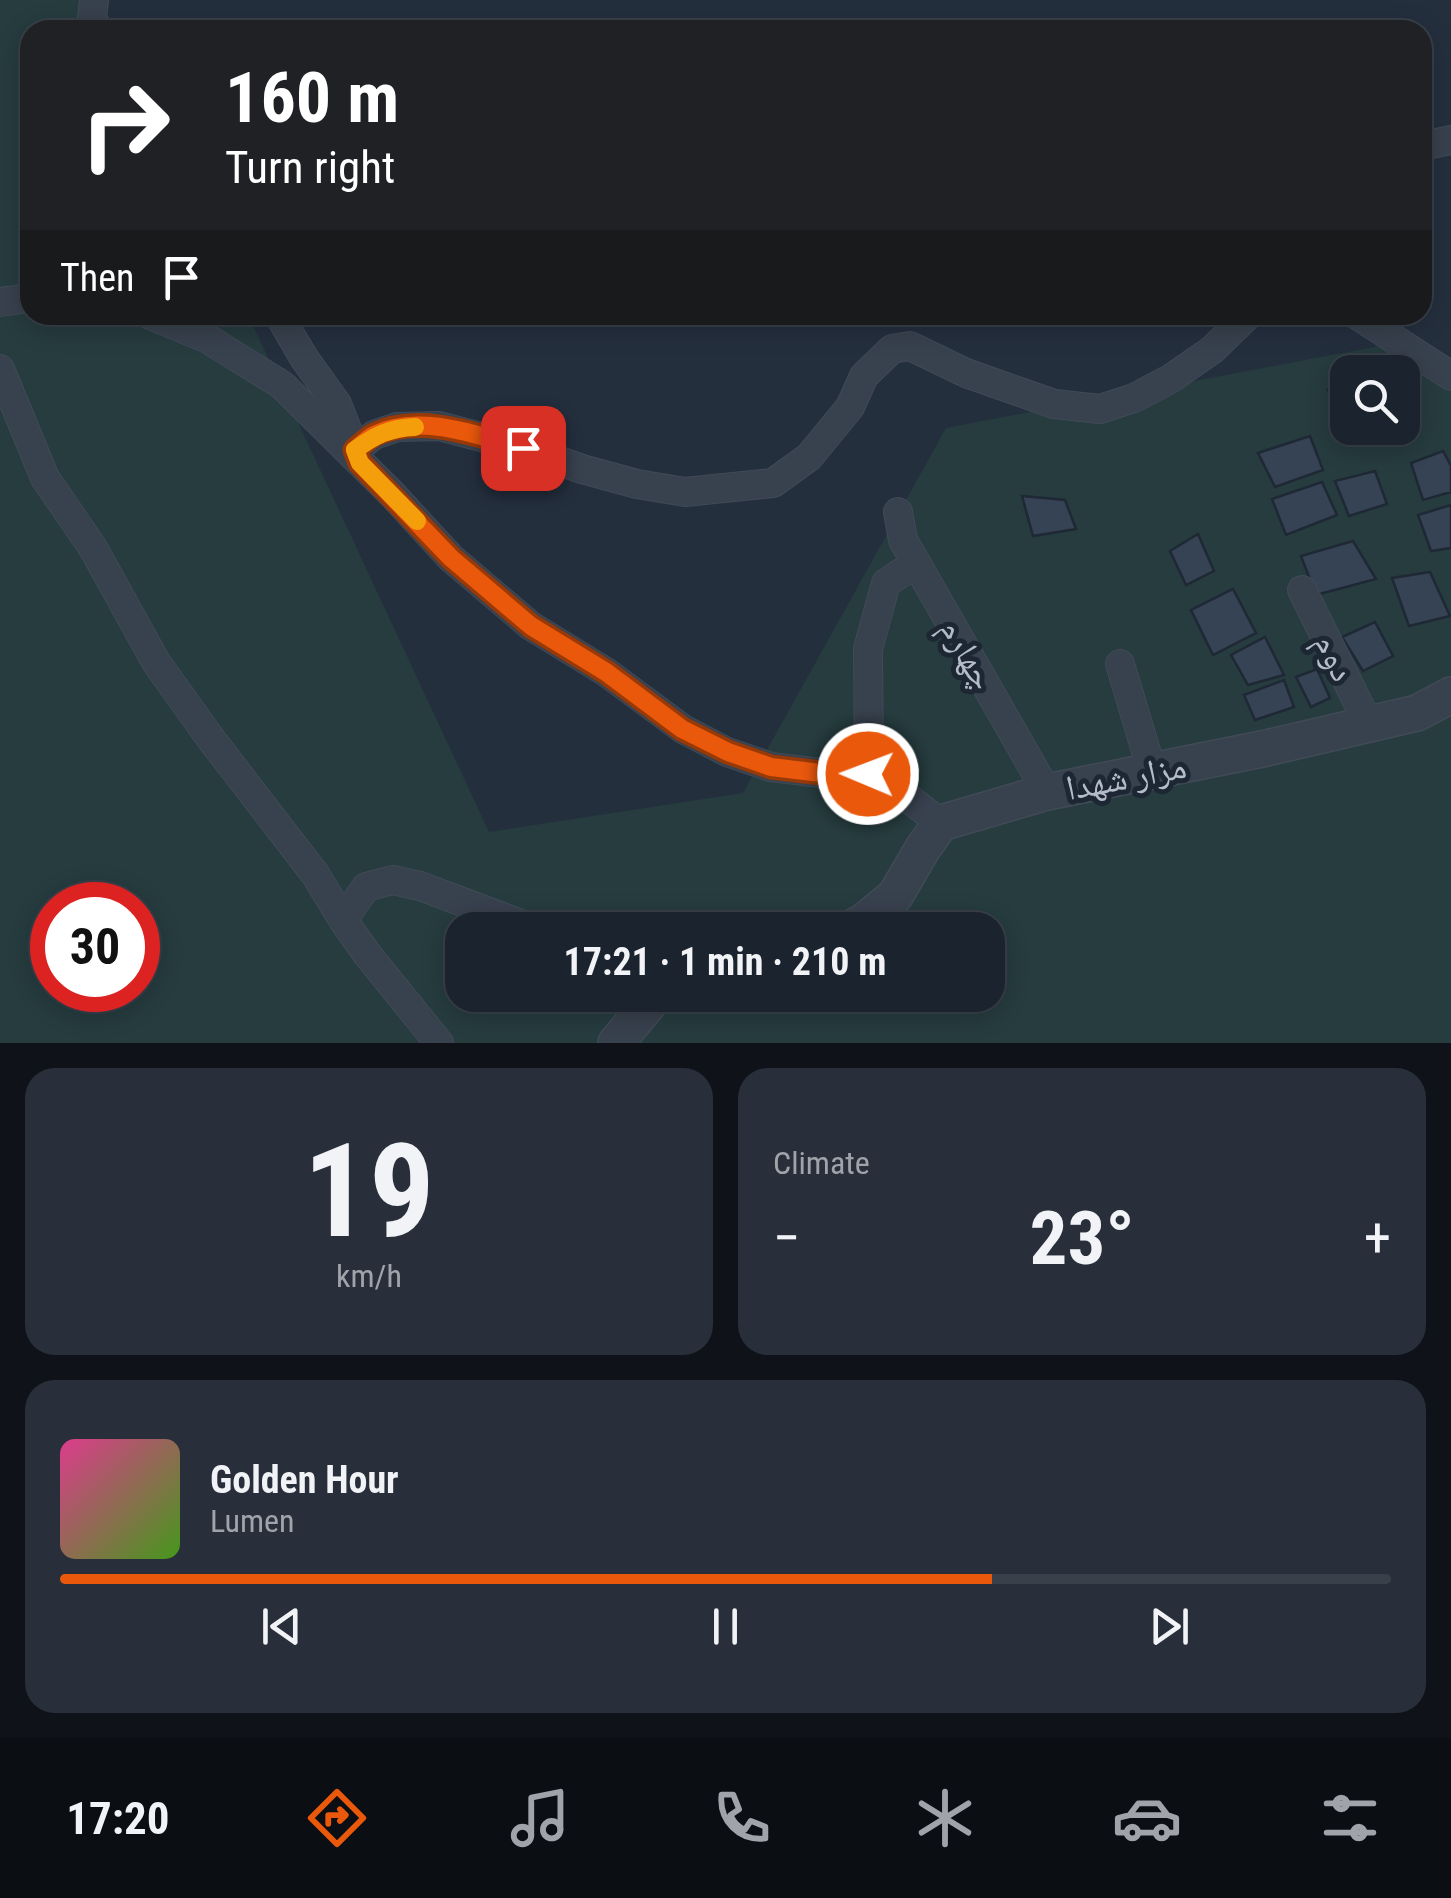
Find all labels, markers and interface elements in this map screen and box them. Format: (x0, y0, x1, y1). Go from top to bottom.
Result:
text: 160 m (225, 57, 399, 139)
icon: right (60, 60, 190, 190)
text: Turn right (225, 141, 395, 194)
icon: arrive (154, 250, 209, 305)
text: Then (60, 256, 134, 300)
map controls (1330, 355, 1420, 445)
button: search (1330, 355, 1420, 445)
pin (481, 406, 566, 491)
icon: arrive (496, 421, 551, 476)
street label: چهارم (929, 611, 1004, 698)
street label: دوم (1304, 627, 1364, 689)
position arrow (816, 722, 920, 826)
street label: مزار شهدا (1063, 746, 1190, 809)
speed limit sign: 30 (30, 882, 160, 1012)
text: 17:21 · 1 min · 210 m (564, 940, 886, 984)
text: 19 (303, 1115, 435, 1268)
text: Climate (773, 1144, 870, 1182)
text: 23° (1030, 1194, 1135, 1282)
text: − (773, 1206, 801, 1270)
text: + (1364, 1206, 1391, 1270)
text: km/h (336, 1257, 402, 1295)
text: Golden Hour (210, 1458, 399, 1502)
text: Lumen (210, 1502, 295, 1540)
icon: previous (254, 1599, 309, 1654)
icon: pause (698, 1599, 753, 1654)
icon: next (1142, 1599, 1197, 1654)
icon: directions (302, 1783, 372, 1853)
icon: music (505, 1783, 575, 1853)
icon: phone (707, 1783, 777, 1853)
icon: climate (910, 1783, 980, 1853)
icon: car (1112, 1783, 1182, 1853)
icon: filters (1315, 1783, 1385, 1853)
text: 17:20 (66, 1792, 170, 1845)

